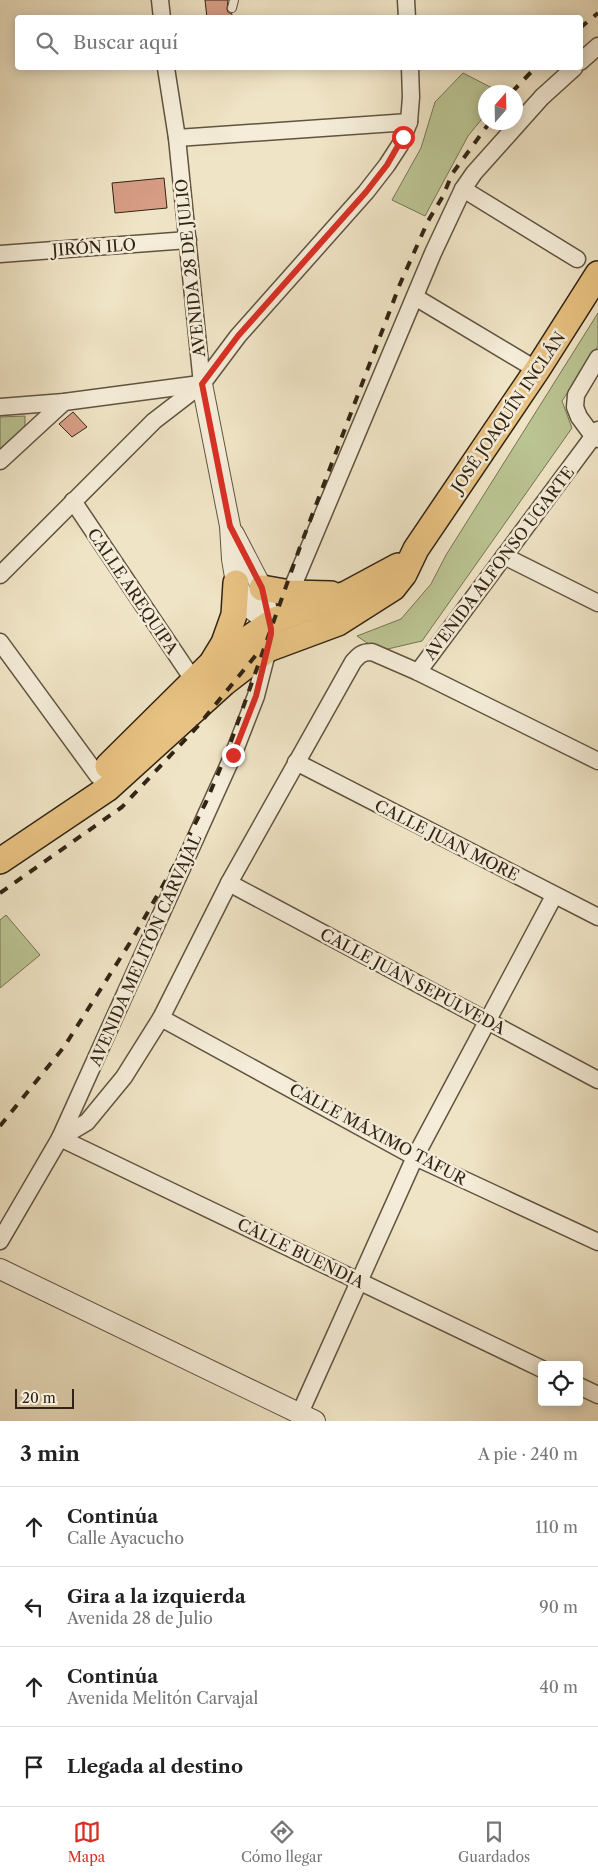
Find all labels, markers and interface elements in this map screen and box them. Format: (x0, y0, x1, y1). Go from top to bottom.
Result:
search box (15, 15, 583, 70)
icon: search (33, 29, 61, 57)
text: Buscar aquí (73, 31, 178, 54)
north arrow (478, 85, 523, 130)
route start (392, 126, 415, 149)
street label: AVENIDA 28 DE JULIO (171, 178, 209, 359)
street label: JIRÓN ILO (49, 234, 137, 260)
street label: JOSÉ JOAQUÍN INCLÁN (445, 328, 569, 499)
street label: AVENIDA ALFONSO UGARTE (419, 462, 578, 664)
street label: CALLE AREQUIPA (83, 524, 183, 659)
route end (222, 744, 245, 767)
street label: CALLE JUAN MORE (372, 795, 522, 885)
street label: AVENIDA MELITÓN CARVAJAL (84, 830, 206, 1070)
street label: CALLE JUAN SEPÚLVEDA (317, 924, 510, 1039)
street label: CALLE MÁXIMO TAFUR (286, 1079, 471, 1190)
street label: CALLE BUENDIA (234, 1214, 369, 1293)
map controls (538, 1361, 583, 1406)
button: locate (538, 1361, 583, 1406)
scale bar (15, 1386, 74, 1409)
text: 20 m (22, 1389, 56, 1407)
text: 3 min (20, 1441, 80, 1466)
text: A pie · 240 m (478, 1444, 578, 1464)
text: Continúa (67, 1505, 158, 1528)
icon: ahead (20, 1513, 48, 1541)
text: 110 m (535, 1517, 578, 1537)
text: Calle Ayacucho (67, 1528, 184, 1548)
text: Gira a la izquierda (67, 1585, 246, 1608)
icon: left (20, 1593, 48, 1621)
text: 90 m (539, 1597, 578, 1617)
text: Avenida 28 de Julio (67, 1608, 213, 1628)
text: Continúa (67, 1665, 158, 1688)
icon: ahead (20, 1673, 48, 1701)
text: 40 m (539, 1677, 578, 1697)
text: Avenida Melitón Carvajal (67, 1688, 258, 1708)
icon: arrive (20, 1753, 48, 1781)
text: Llegada al destino (67, 1755, 243, 1778)
tab: Mapa (68, 1818, 105, 1866)
tab: Cómo llegar (241, 1818, 322, 1866)
tab: Guardados (458, 1818, 530, 1866)

